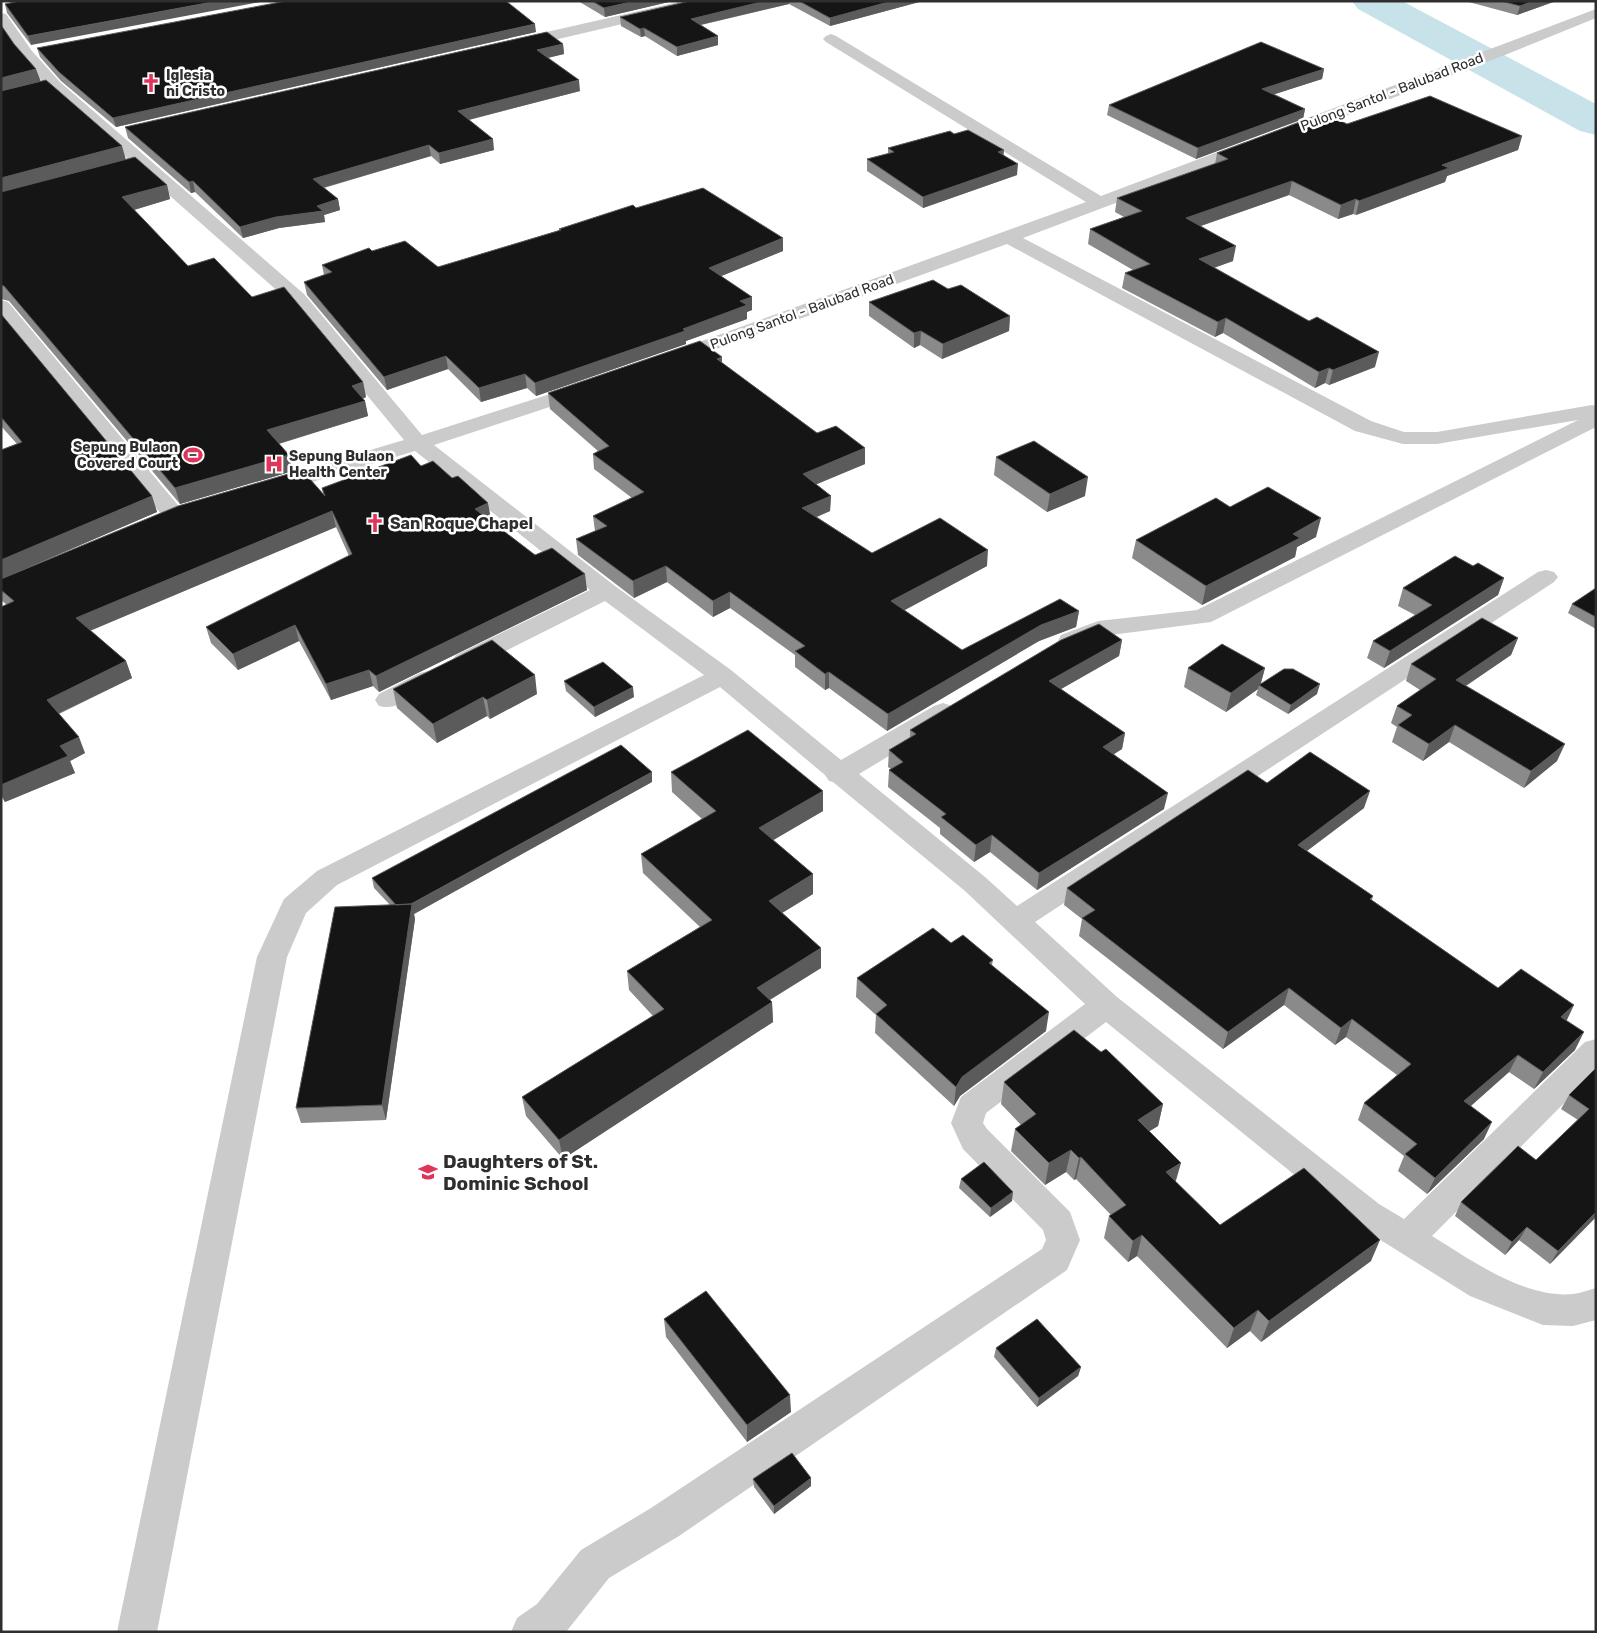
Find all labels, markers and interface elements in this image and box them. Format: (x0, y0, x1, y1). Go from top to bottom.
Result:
street label: Pulong Santol - Balubad Road (1298, 49, 1486, 135)
place label: Iglesia ni Cristo (166, 67, 225, 100)
church icon: Iglesia ni Cristo (140, 72, 162, 94)
street label: Pulong Santol - Balubad Road (708, 271, 896, 353)
place label: Sepung Bulaon Covered Court (73, 439, 178, 472)
sports icon: Sepung Bulaon Covered Court (182, 444, 204, 466)
place label: Sepung Bulaon Health Center (289, 448, 394, 481)
hospital icon: Sepung Bulaon Health Center (263, 453, 285, 475)
church icon: San Roque Chapel (364, 512, 386, 534)
place label: San Roque Chapel (390, 514, 533, 533)
place label: Daughters of St. Dominic School (443, 1150, 598, 1195)
school or university icon: Daughters of St. Dominic School (417, 1161, 439, 1183)

